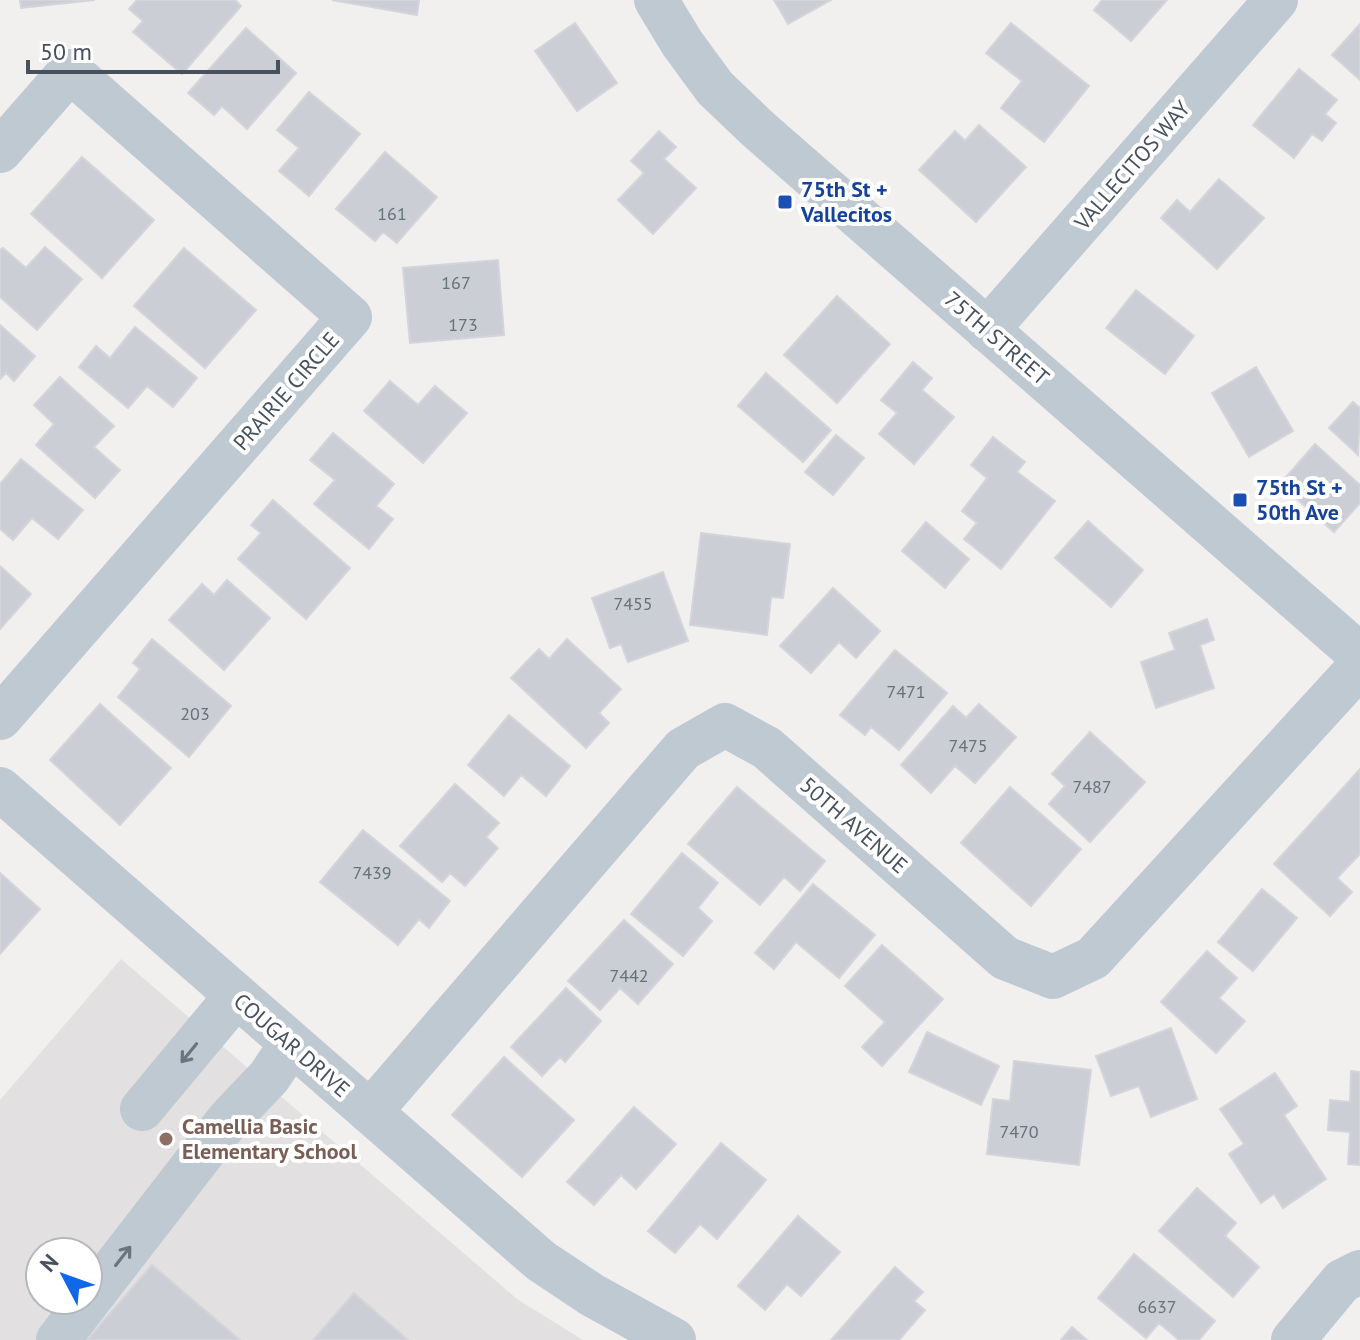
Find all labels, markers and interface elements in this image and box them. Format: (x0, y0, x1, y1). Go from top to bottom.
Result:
scale bar (28, 24, 278, 74)
text: 50 m (40, 36, 92, 67)
street label: VALLECITOS WAY (1067, 94, 1196, 236)
place label: 75th St + Vallecitos (800, 175, 892, 228)
marker: 75th St + Vallecitos (776, 193, 794, 211)
house number: 161 (377, 202, 407, 225)
house number: 167 (441, 271, 471, 294)
street label: 75TH STREET (939, 285, 1055, 391)
house number: 173 (448, 313, 478, 336)
street label: PRAIRIE CIRCLE (227, 326, 345, 456)
place label: 75th St + 50th Ave (1256, 473, 1343, 526)
marker: 75th St + 50th Ave (1231, 491, 1249, 509)
house number: 7455 (613, 592, 653, 615)
house number: 7471 (886, 680, 926, 703)
house number: 203 (180, 702, 210, 725)
house number: 7475 (948, 734, 988, 757)
street label: 50TH AVENUE (795, 771, 913, 879)
house number: 7487 (1072, 775, 1112, 798)
house number: 7439 (352, 861, 392, 884)
house number: 7442 (609, 964, 649, 987)
street label: COUGAR DRIVE (228, 987, 356, 1103)
one-way arrow (180, 1042, 198, 1062)
place label: Camellia Basic Elementary School (182, 1112, 357, 1165)
house number: 7470 (999, 1120, 1039, 1143)
marker: Camellia Basic Elementary School (157, 1130, 175, 1148)
north arrow (24, 1236, 104, 1316)
one-way arrow (114, 1246, 131, 1267)
text: N (34, 1248, 64, 1278)
house number: 6637 (1137, 1295, 1177, 1318)

